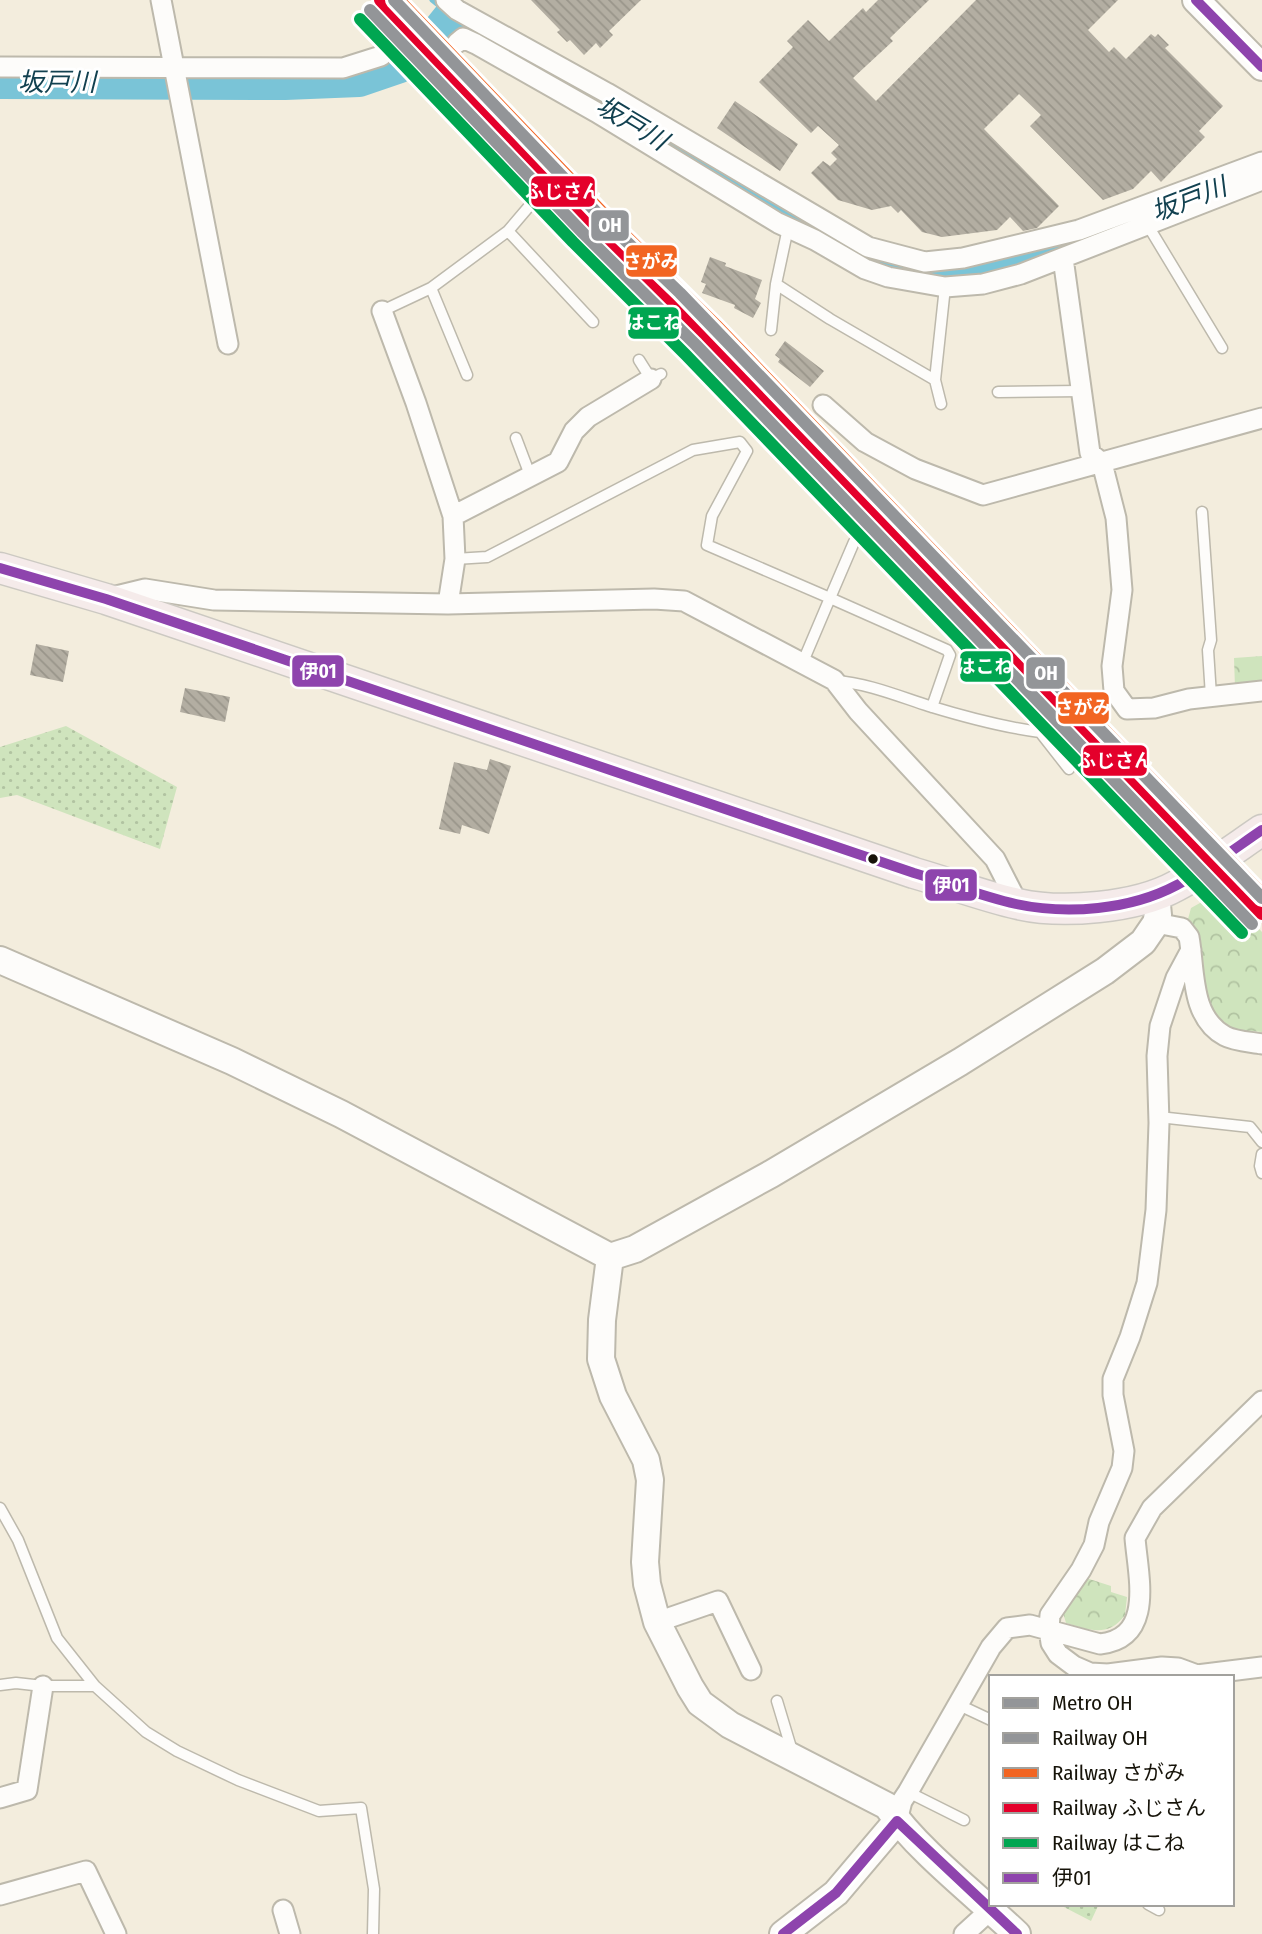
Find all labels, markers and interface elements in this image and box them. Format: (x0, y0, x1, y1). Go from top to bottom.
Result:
water label: 坂戸川 (18, 67, 99, 98)
water label: 坂戸川 (590, 90, 676, 158)
water label: 坂戸川 (1147, 170, 1234, 228)
line badge: ふじさん (530, 175, 596, 208)
text: ふじさん (525, 180, 601, 203)
line badge: OH (590, 209, 630, 242)
text: OH (598, 214, 622, 237)
line badge: さがみ (625, 244, 678, 278)
text: さがみ (622, 250, 680, 273)
line badge: はこね (627, 306, 680, 340)
text: はこね (625, 311, 683, 334)
line badge: はこね (959, 650, 1012, 683)
line badge: 伊01 (291, 654, 345, 688)
text: はこね (956, 655, 1014, 678)
line badge: OH (1025, 656, 1066, 690)
text: 伊01 (300, 660, 337, 683)
text: OH (1034, 662, 1058, 685)
line badge: さがみ (1057, 691, 1110, 725)
text: さがみ (1054, 696, 1112, 719)
line badge: ふじさん (1082, 744, 1148, 777)
text: ふじさん (1077, 749, 1153, 772)
unlabelled marker (866, 852, 880, 866)
line badge: 伊01 (924, 868, 978, 902)
text: 伊01 (933, 874, 970, 897)
legend (989, 1675, 1234, 1906)
text: Metro OH (1052, 1690, 1133, 1716)
text: Railway OH (1052, 1725, 1148, 1751)
text: Railway さがみ (1052, 1760, 1185, 1786)
text: Railway ふじさん (1052, 1795, 1206, 1821)
text: Railway はこね (1052, 1830, 1185, 1856)
text: 伊01 (1052, 1865, 1092, 1891)

